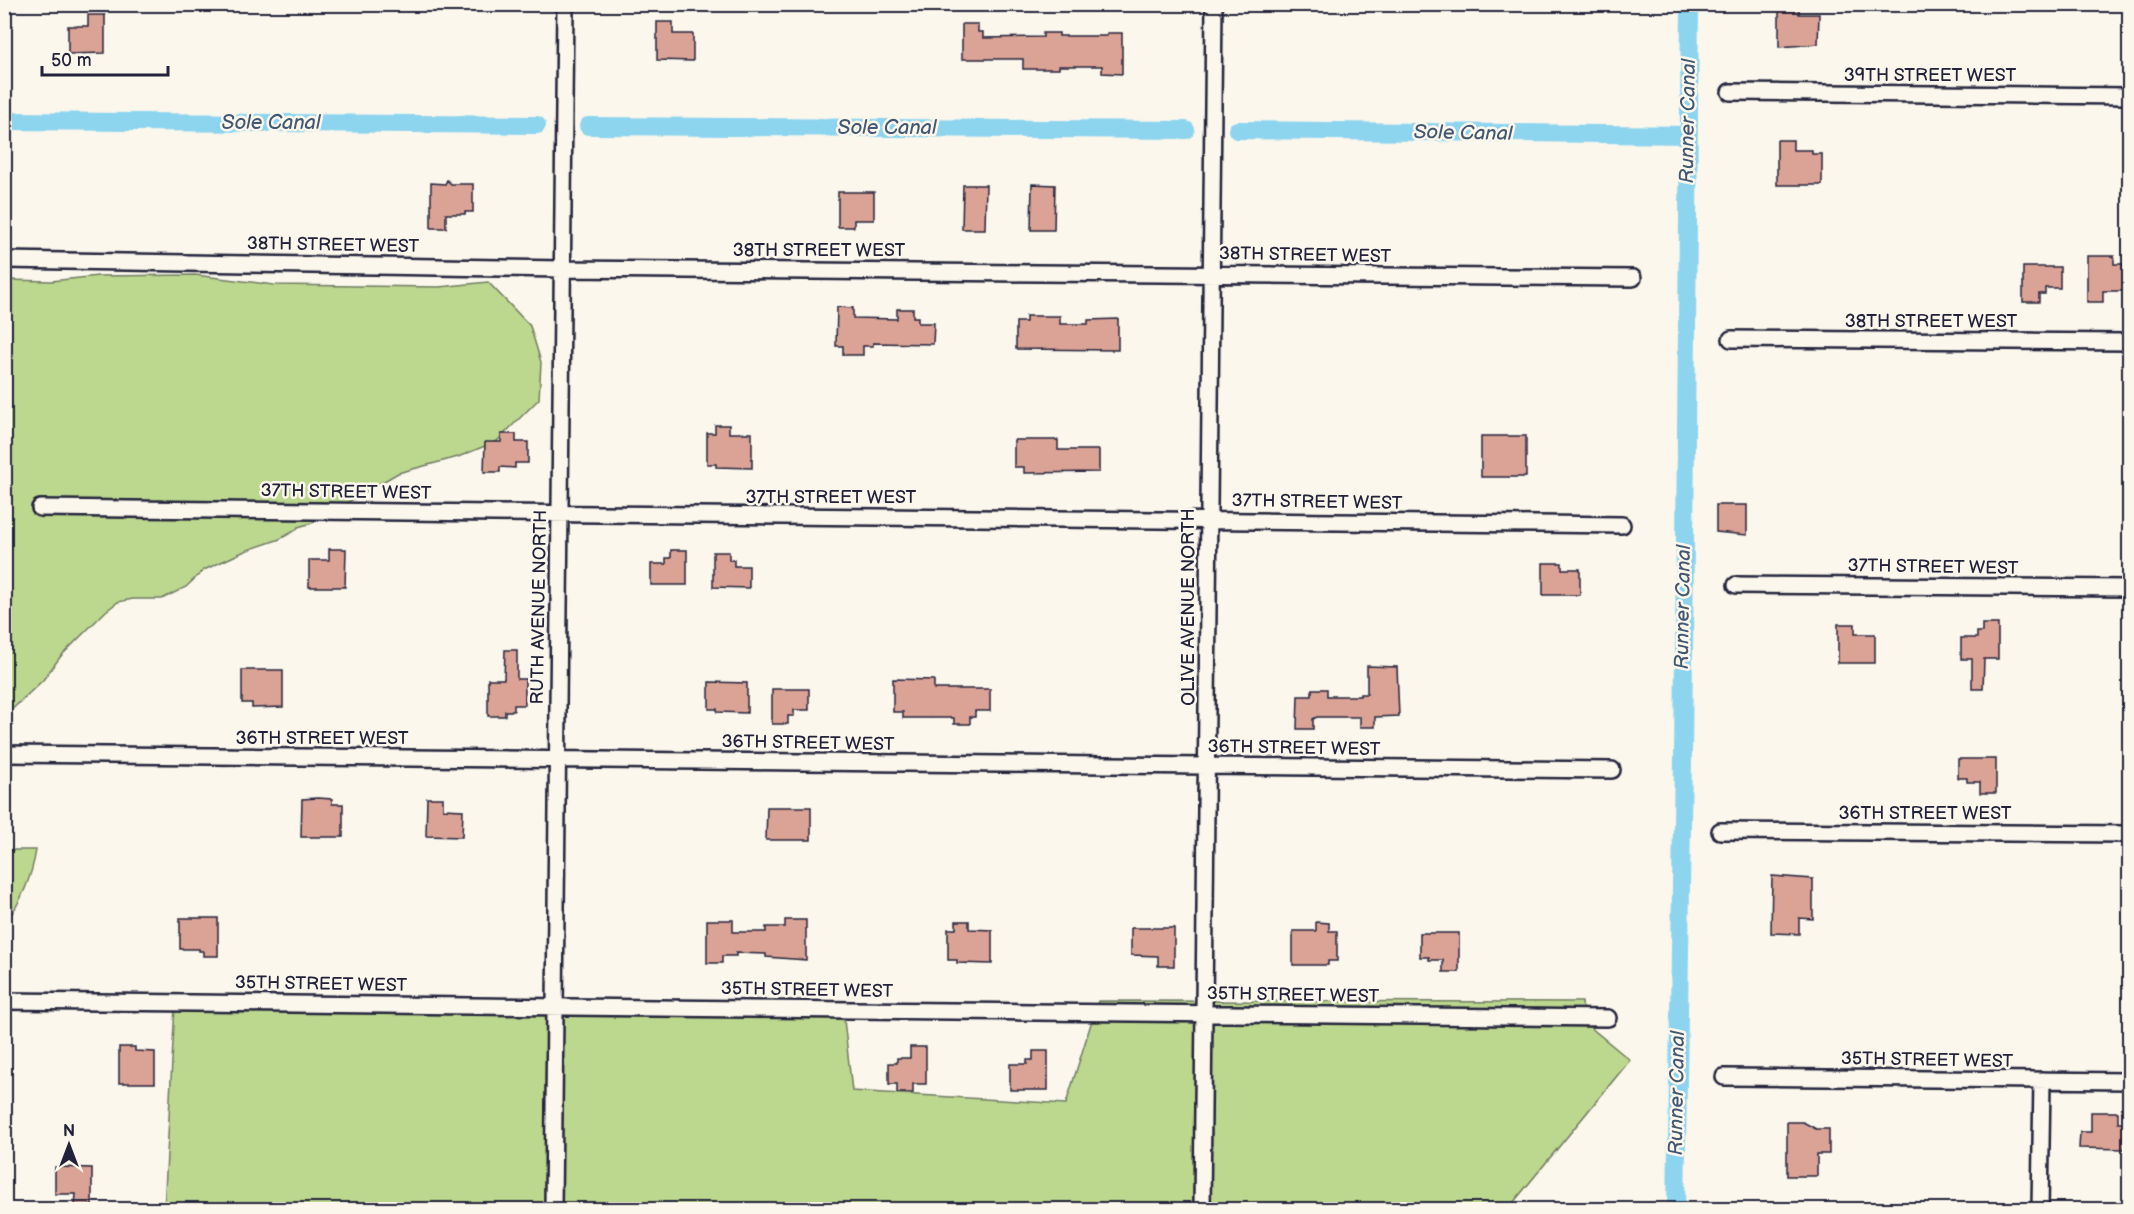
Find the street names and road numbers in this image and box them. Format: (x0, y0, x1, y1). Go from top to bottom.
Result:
street label: 39TH STREET WEST (1844, 65, 2016, 86)
street label: 38TH STREET WEST (247, 233, 420, 257)
street label: 38TH STREET WEST (733, 240, 905, 261)
street label: 38TH STREET WEST (1219, 243, 1392, 267)
street label: 38TH STREET WEST (1845, 311, 2017, 332)
street label: 37TH STREET WEST (260, 480, 432, 504)
street label: 37TH STREET WEST (746, 487, 917, 508)
street label: 37TH STREET WEST (1231, 490, 1403, 514)
street label: OLIVE AVENUE NORTH (1178, 508, 1199, 706)
street label: RUTH AVENUE NORTH (527, 509, 551, 705)
street label: 37TH STREET WEST (1847, 555, 2019, 579)
street label: 36TH STREET WEST (235, 728, 409, 749)
street label: 36TH STREET WEST (721, 731, 895, 755)
street label: 36TH STREET WEST (1207, 736, 1381, 760)
street label: 36TH STREET WEST (1838, 803, 2012, 824)
street label: 35TH STREET WEST (235, 972, 408, 996)
street label: 35TH STREET WEST (721, 978, 894, 1002)
street label: 35TH STREET WEST (1207, 983, 1380, 1007)
street label: 35TH STREET WEST (1841, 1048, 2014, 1072)

